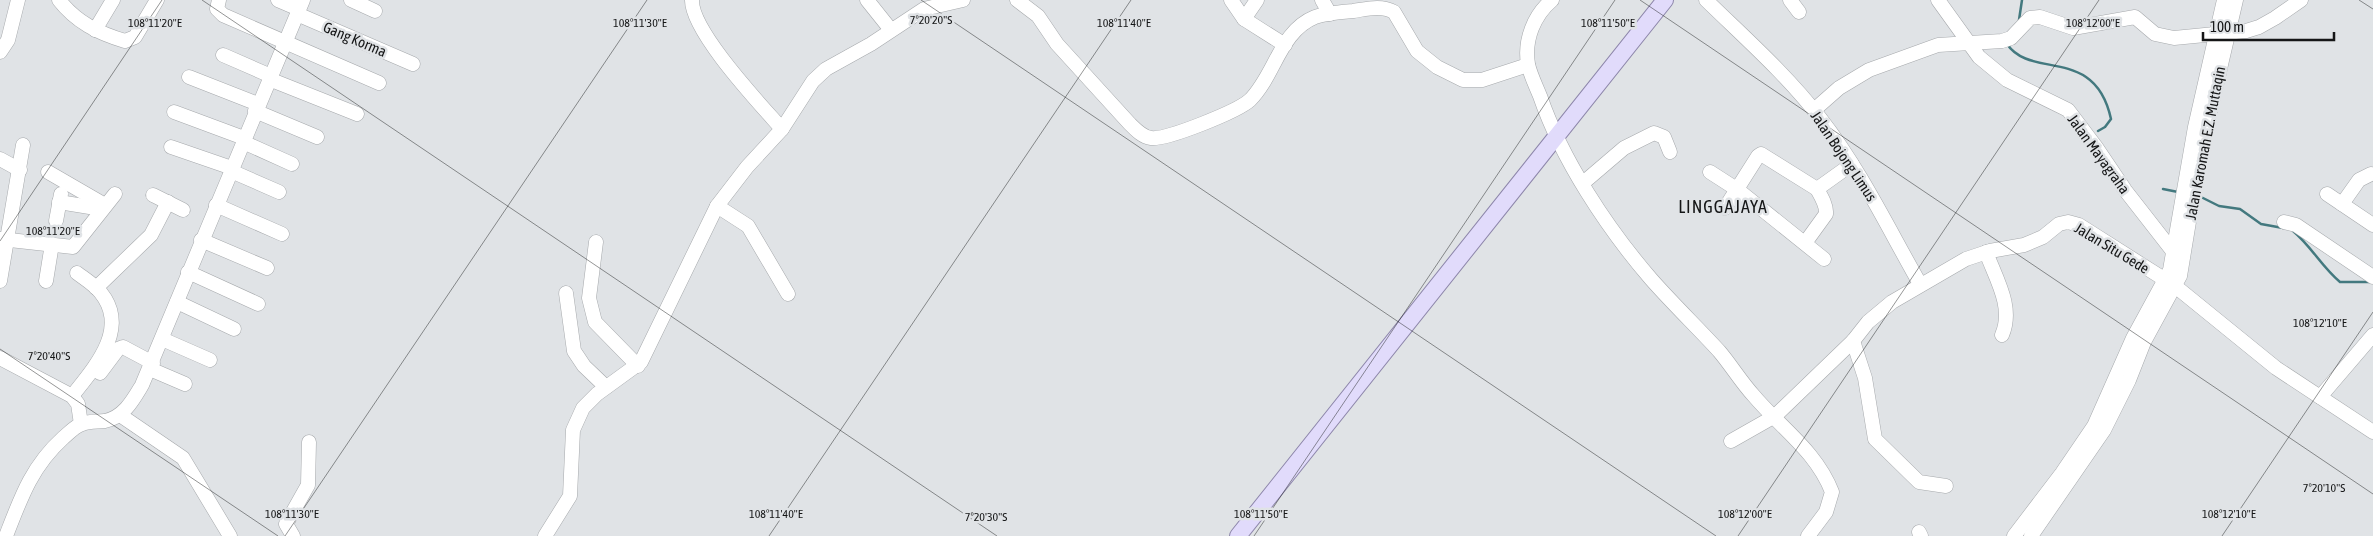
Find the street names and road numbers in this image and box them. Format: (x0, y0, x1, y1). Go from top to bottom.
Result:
street label: Gang Korma (321, 18, 389, 60)
street label: Jalan Karomah E.Z. Muttaqin (2182, 65, 2228, 221)
street label: Jalan Bojong Limus (1808, 108, 1880, 204)
street label: Jalan Mayagraha (2065, 111, 2133, 197)
street label: Jalan Situ Gede (2072, 219, 2153, 277)

